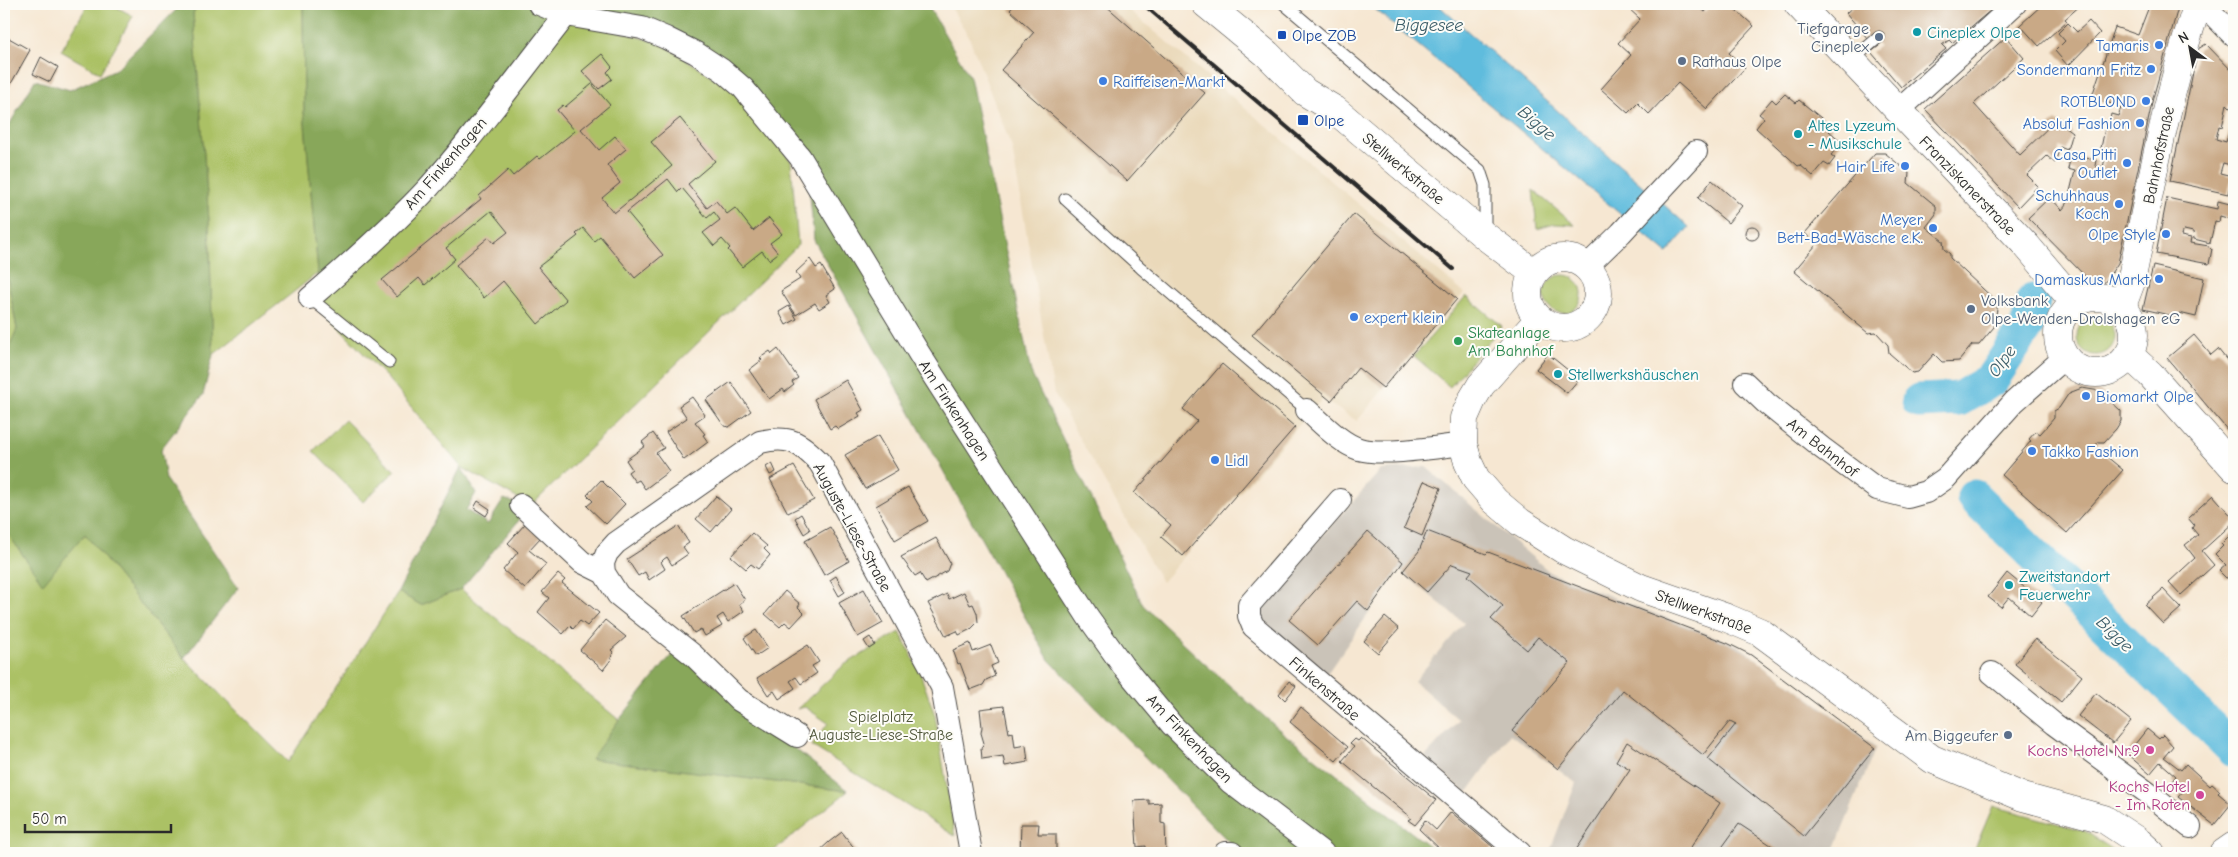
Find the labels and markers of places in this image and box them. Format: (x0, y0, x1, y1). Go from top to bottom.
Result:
place label: Tiefgarage Cineplex (1797, 20, 1869, 56)
place label: Cineplex Olpe (1927, 24, 2021, 42)
marker: Cineplex Olpe (1911, 26, 1923, 38)
place label: Olpe ZOB (1292, 27, 1357, 45)
marker: Olpe ZOB (1276, 29, 1288, 41)
marker: Tiefgarage Cineplex (1873, 31, 1885, 43)
place label: Tamaris (2096, 37, 2149, 55)
marker: Tamaris (2153, 39, 2165, 51)
place label: Rathaus Olpe (1692, 53, 1782, 71)
marker: Rathaus Olpe (1676, 55, 1688, 67)
place label: Sondermann Fritz (2017, 61, 2141, 79)
marker: Sondermann Fritz (2145, 63, 2157, 75)
place label: Raiffeisen-Markt (1113, 73, 1225, 91)
marker: Raiffeisen-Markt (1097, 75, 1109, 87)
place label: ROTBLOND (2060, 93, 2136, 111)
marker: ROTBLOND (2140, 95, 2152, 107)
place label: Olpe (1314, 112, 1344, 130)
marker: Olpe (1296, 113, 1310, 127)
place label: Absolut Fashion (2023, 115, 2130, 133)
place label: Altes Lyzeum - Musikschule (1808, 117, 1902, 153)
marker: Absolut Fashion (2134, 117, 2146, 129)
marker: Altes Lyzeum - Musikschule (1792, 128, 1804, 140)
place label: Casa Pitti Outlet (2053, 146, 2117, 182)
marker: Casa Pitti Outlet (2121, 157, 2133, 169)
place label: Hair Life (1836, 158, 1895, 176)
marker: Hair Life (1899, 160, 1911, 172)
place label: Schuhhaus Koch (2035, 187, 2109, 223)
marker: Schuhhaus Koch (2113, 198, 2125, 210)
place label: Meyer Bett-Bad-Wäsche e.K. (1777, 211, 1924, 247)
marker: Meyer Bett-Bad-Wäsche e.K. (1927, 222, 1939, 234)
place label: Olpe Style (2088, 226, 2156, 244)
marker: Olpe Style (2160, 228, 2172, 240)
place label: Damaskus Markt (2034, 271, 2149, 289)
marker: Damaskus Markt (2153, 273, 2165, 285)
place label: Volksbank Olpe-Wenden-Drolshagen eG (1981, 292, 2180, 328)
marker: Volksbank Olpe-Wenden-Drolshagen eG (1965, 303, 1977, 315)
place label: expert klein (1364, 309, 1444, 327)
marker: expert klein (1348, 311, 1360, 323)
place label: Skateanlage Am Bahnhof (1468, 324, 1554, 360)
marker: Skateanlage Am Bahnhof (1452, 335, 1464, 347)
place label: Stellwerkshäuschen (1568, 366, 1699, 384)
marker: Stellwerkshäuschen (1552, 368, 1564, 380)
place label: Biomarkt Olpe (2096, 388, 2194, 406)
marker: Biomarkt Olpe (2080, 390, 2092, 402)
place label: Takko Fashion (2042, 443, 2139, 461)
marker: Takko Fashion (2026, 445, 2038, 457)
place label: Lidl (1225, 452, 1249, 470)
marker: Lidl (1209, 454, 1221, 466)
place label: Zweitstandort Feuerwehr (2019, 568, 2110, 604)
marker: Zweitstandort Feuerwehr (2003, 579, 2015, 591)
place label: Am Biggeufer (1905, 727, 1999, 745)
marker: Am Biggeufer (2002, 729, 2014, 741)
place label: Kochs Hotel Nr.9 (2027, 742, 2140, 760)
marker: Kochs Hotel Nr.9 (2144, 744, 2156, 756)
place label: Kochs Hotel - Im Roten (2109, 778, 2190, 814)
marker: Kochs Hotel - Im Roten (2194, 789, 2206, 801)

